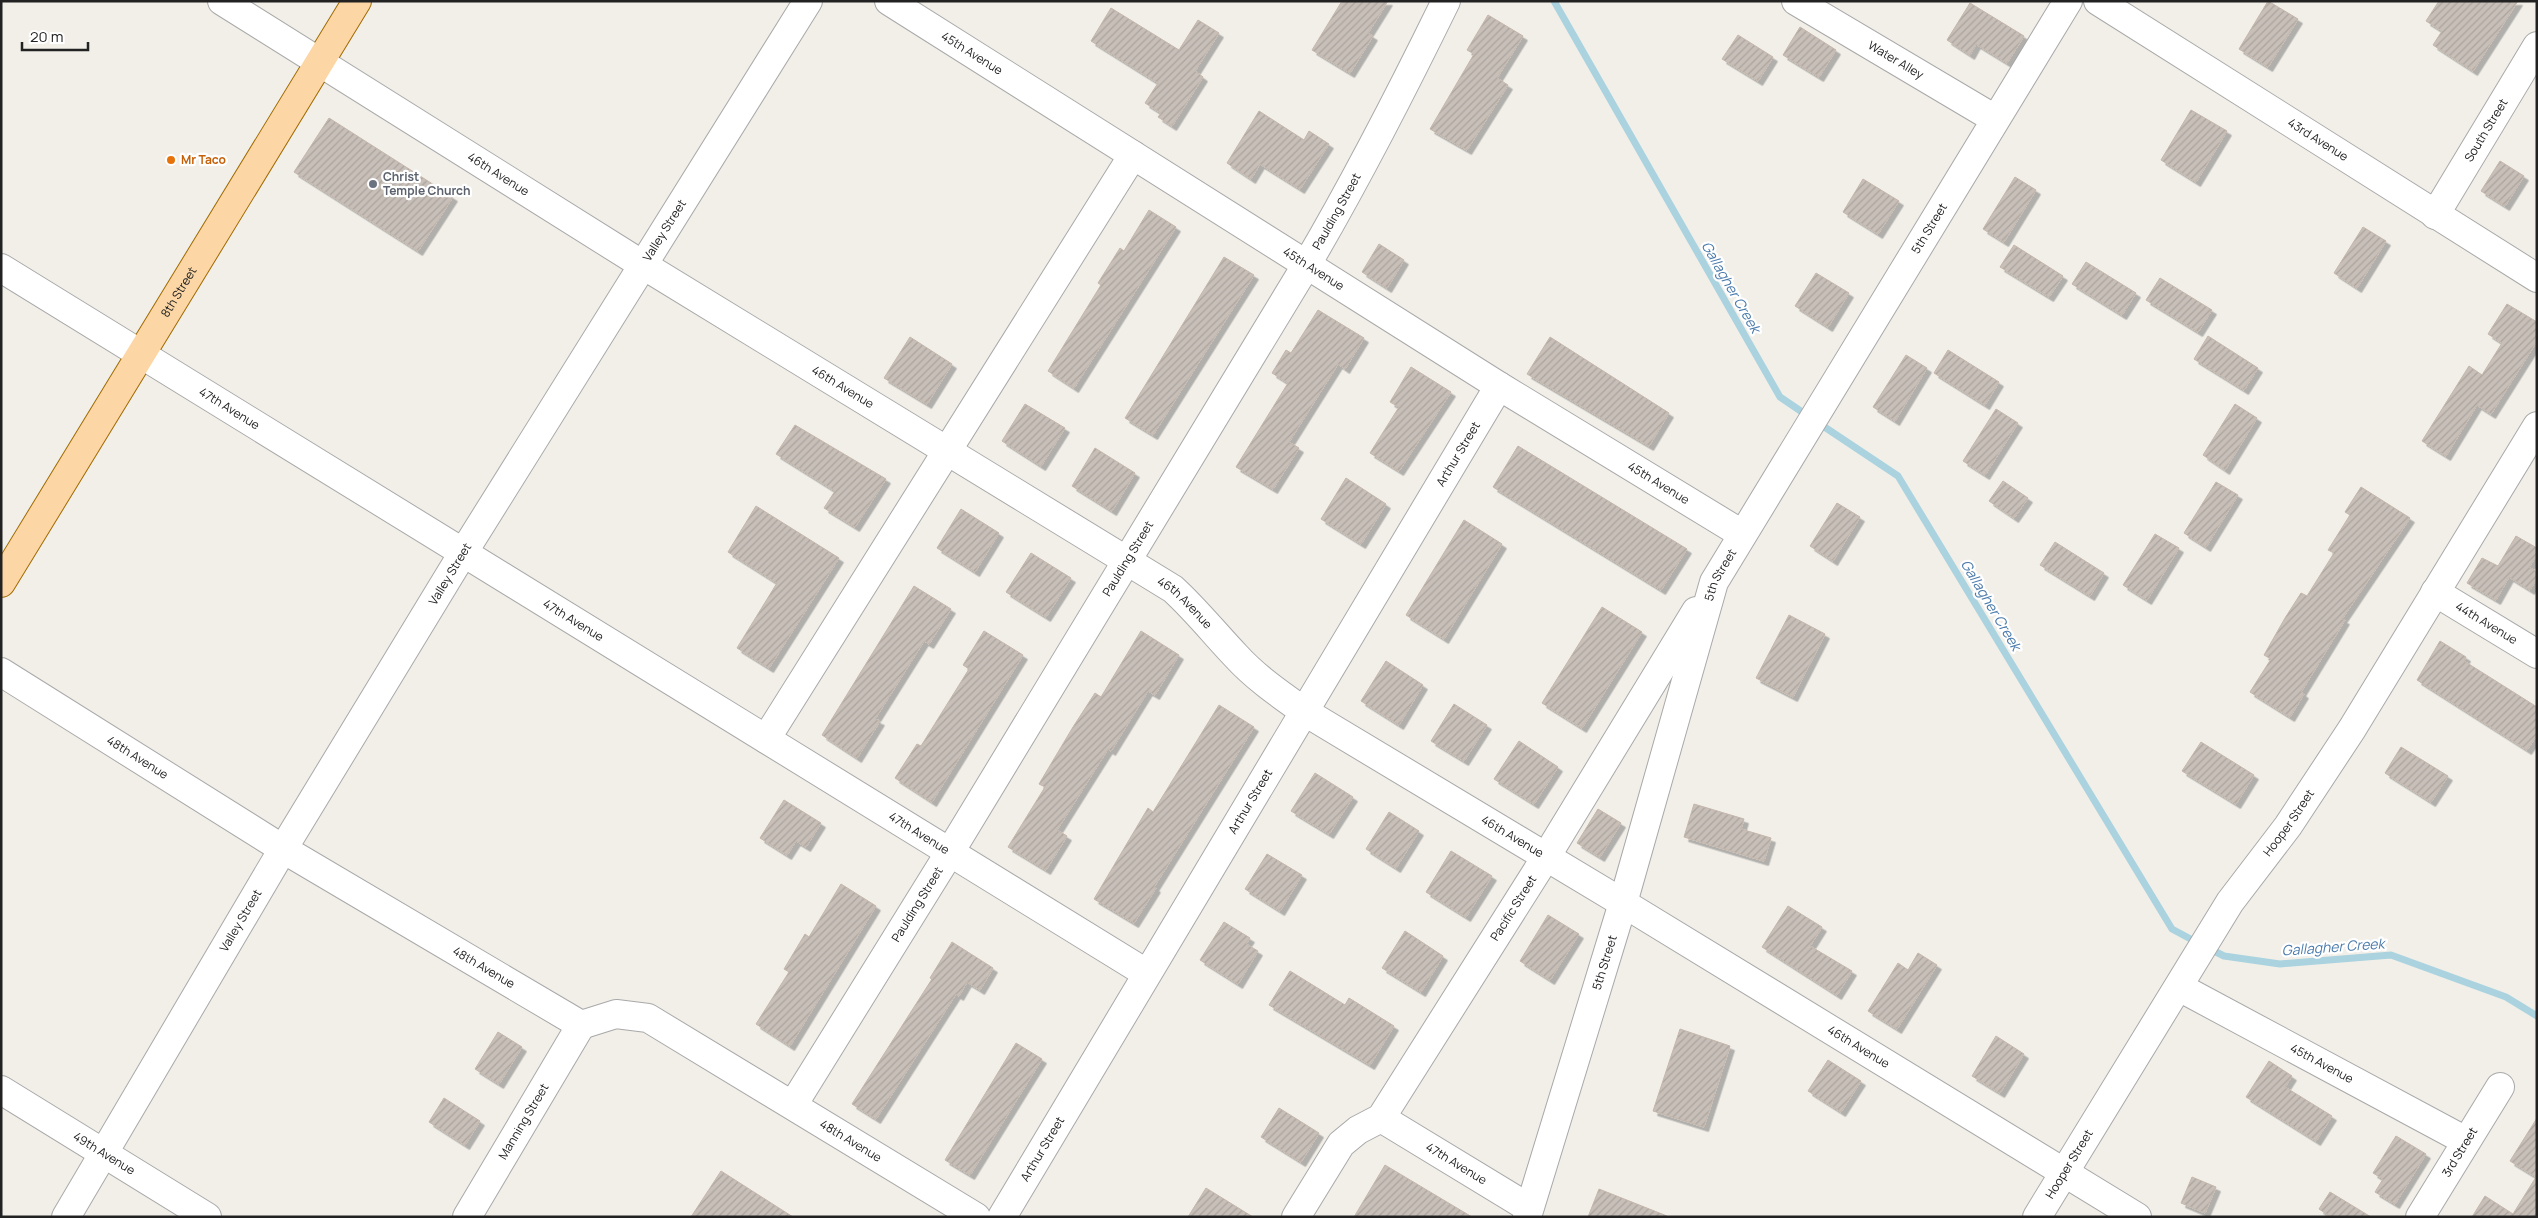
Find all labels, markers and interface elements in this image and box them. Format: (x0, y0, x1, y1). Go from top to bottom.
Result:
scale bar (22, 20, 89, 52)
text: 20 m (30, 26, 63, 47)
street label: 45th Avenue (938, 27, 1006, 79)
street label: Water Alley (1865, 37, 1928, 83)
street label: South Street (2460, 95, 2512, 165)
street label: 43rd Avenue (2285, 114, 2352, 165)
street label: 46th Avenue (464, 148, 533, 200)
place label: Mr Taco (181, 151, 226, 168)
marker: Mr Taco (165, 154, 177, 166)
place label: Christ Temple Church (383, 168, 471, 199)
street label: Paulding Street (1308, 170, 1365, 253)
marker: Christ Temple Church (367, 178, 379, 190)
street label: Valley Street (638, 196, 690, 264)
street label: 5th Street (1907, 199, 1951, 257)
water label: Gallagher Creek (1697, 237, 1766, 338)
street label: 45th Avenue (1280, 243, 1348, 294)
street label: 8th Street (156, 263, 201, 320)
street label: 46th Avenue (809, 361, 877, 412)
street label: 47th Avenue (196, 383, 263, 433)
street label: Arthur Street (1432, 418, 1484, 489)
street label: 45th Avenue (1625, 457, 1693, 508)
street label: Paulding Street (1098, 517, 1157, 599)
street label: Valley Street (424, 539, 475, 608)
street label: 5th Street (1700, 545, 1740, 603)
water label: Gallagher Creek (1957, 556, 2027, 655)
street label: 46th Avenue (1154, 572, 1216, 632)
street label: 47th Avenue (540, 595, 607, 645)
street label: 44th Avenue (2452, 597, 2521, 648)
street label: 48th Avenue (104, 731, 172, 783)
street label: Arthur Street (1224, 765, 1276, 837)
street label: Hooper Street (2259, 786, 2318, 860)
street label: 47th Avenue (886, 808, 953, 858)
street label: 46th Avenue (1478, 811, 1547, 861)
street label: Paulding Street (887, 863, 947, 945)
street label: Pacific Street (1486, 872, 1540, 944)
street label: Valley Street (215, 886, 265, 955)
street label: 5th Street (1588, 933, 1621, 992)
water label: Gallagher Creek (2281, 933, 2387, 960)
street label: 48th Avenue (450, 942, 518, 992)
street label: 46th Avenue (1824, 1021, 1893, 1072)
street label: 45th Avenue (2287, 1039, 2357, 1087)
street label: Manning Street (494, 1080, 553, 1163)
street label: Arthur Street (1016, 1113, 1068, 1185)
street label: 48th Avenue (817, 1115, 885, 1166)
street label: 3rd Street (2438, 1124, 2481, 1180)
street label: Hooper Street (2041, 1126, 2097, 1202)
street label: 49th Avenue (70, 1127, 138, 1179)
street label: 47th Avenue (1423, 1138, 1490, 1188)

